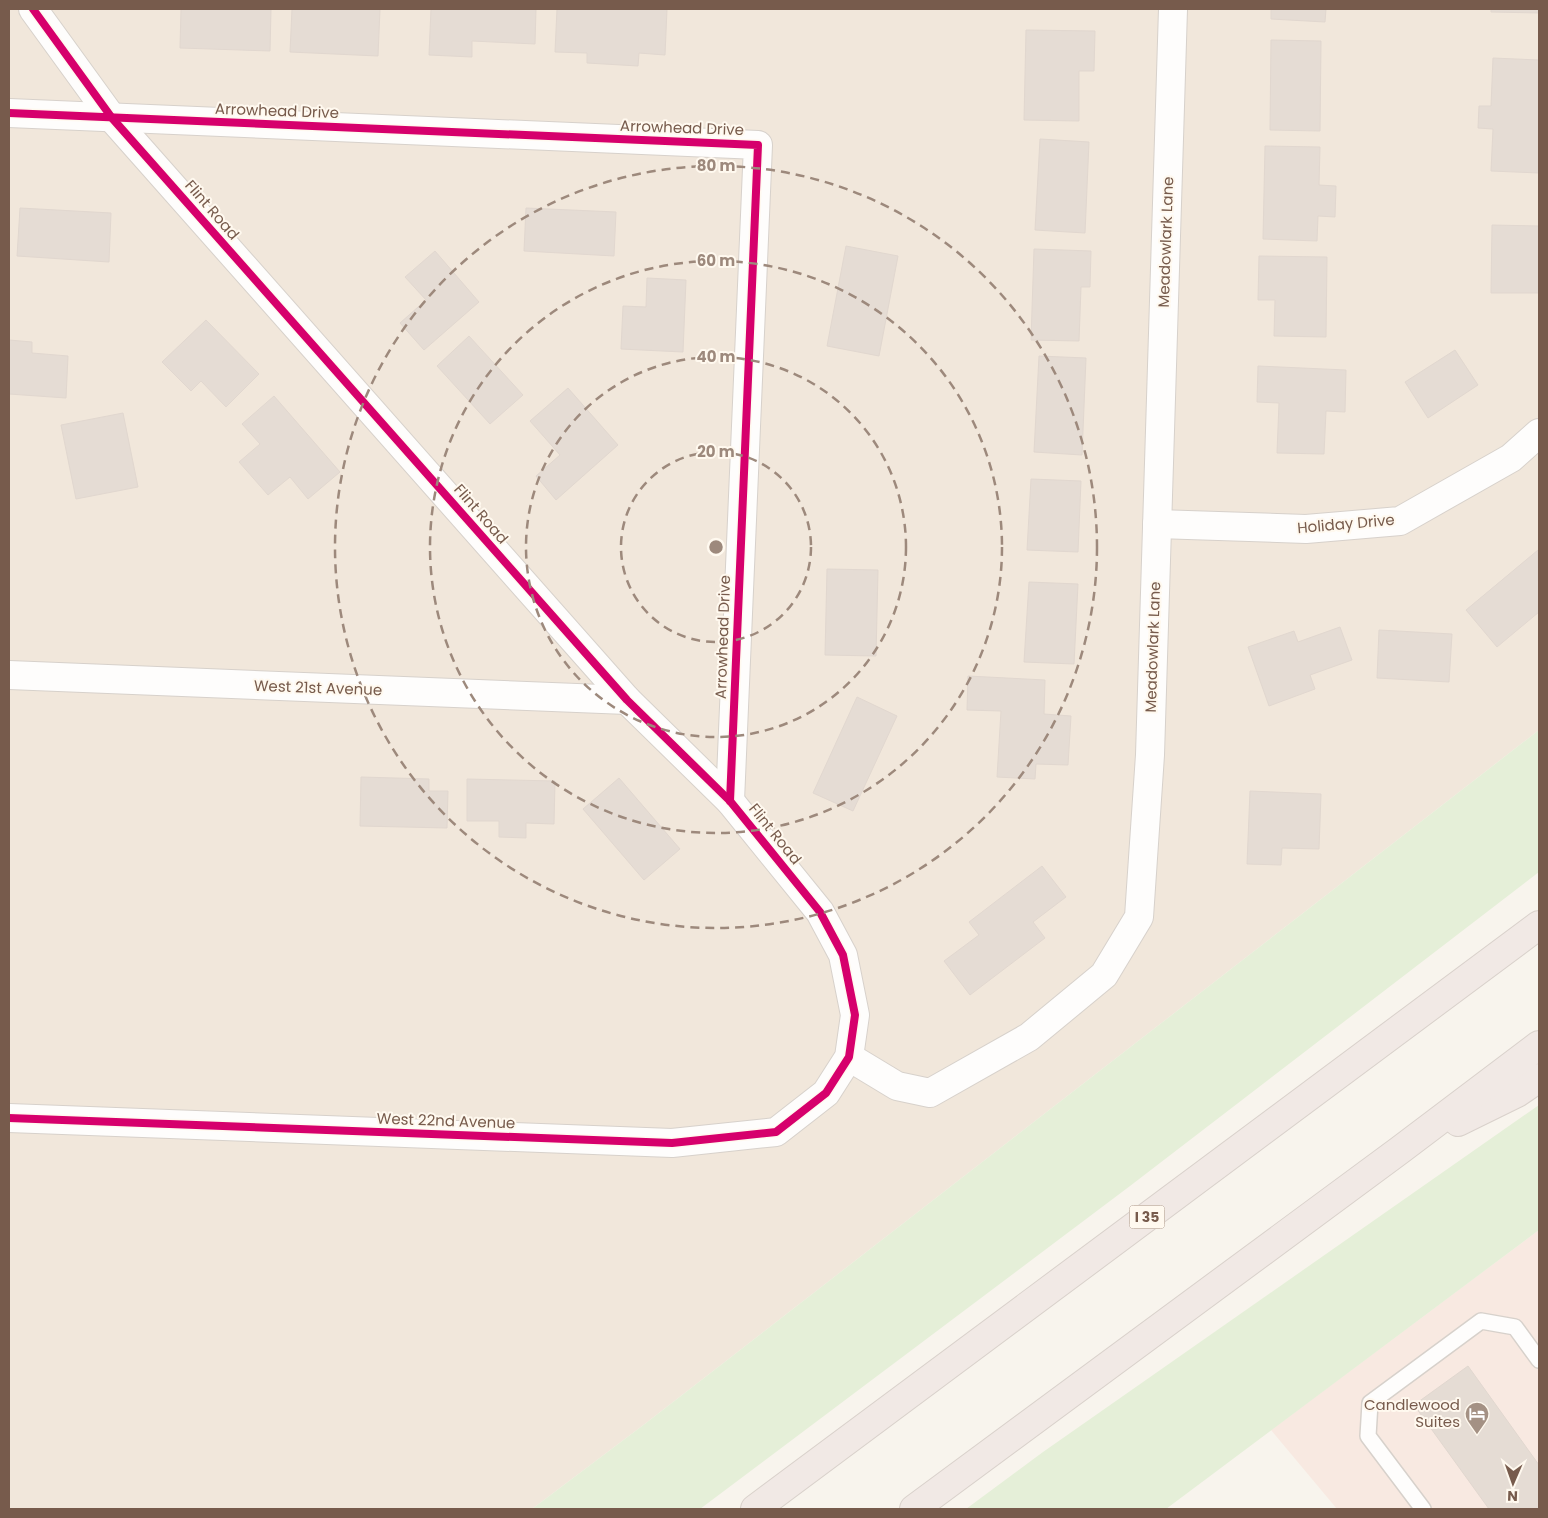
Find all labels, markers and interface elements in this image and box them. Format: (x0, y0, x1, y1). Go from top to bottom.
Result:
street label: Arrowhead Drive (215, 98, 339, 123)
street label: Arrowhead Drive (620, 115, 744, 140)
text: 80 m (697, 155, 735, 176)
street label: Flint Road (181, 175, 244, 244)
street label: Meadowlark Lane (1153, 176, 1178, 308)
text: 60 m (697, 250, 735, 271)
text: 40 m (696, 346, 736, 367)
text: 20 m (697, 441, 735, 462)
street label: Flint Road (450, 479, 513, 548)
street label: Holiday Drive (1296, 509, 1396, 538)
centre of rings (707, 538, 725, 556)
street label: Arrowhead Drive (710, 575, 735, 699)
street label: Meadowlark Lane (1140, 581, 1165, 713)
street label: West 21st Avenue (254, 675, 382, 700)
street label: Flint Road (744, 799, 807, 869)
street label: West 22nd Avenue (376, 1108, 516, 1133)
road number: I 35 (1130, 1206, 1164, 1228)
place label: Candlewood Suites (1364, 1394, 1460, 1432)
hotel icon: Candlewood Suites (1464, 1401, 1490, 1435)
north arrow (1488, 1458, 1538, 1508)
text: N (1507, 1486, 1518, 1506)

